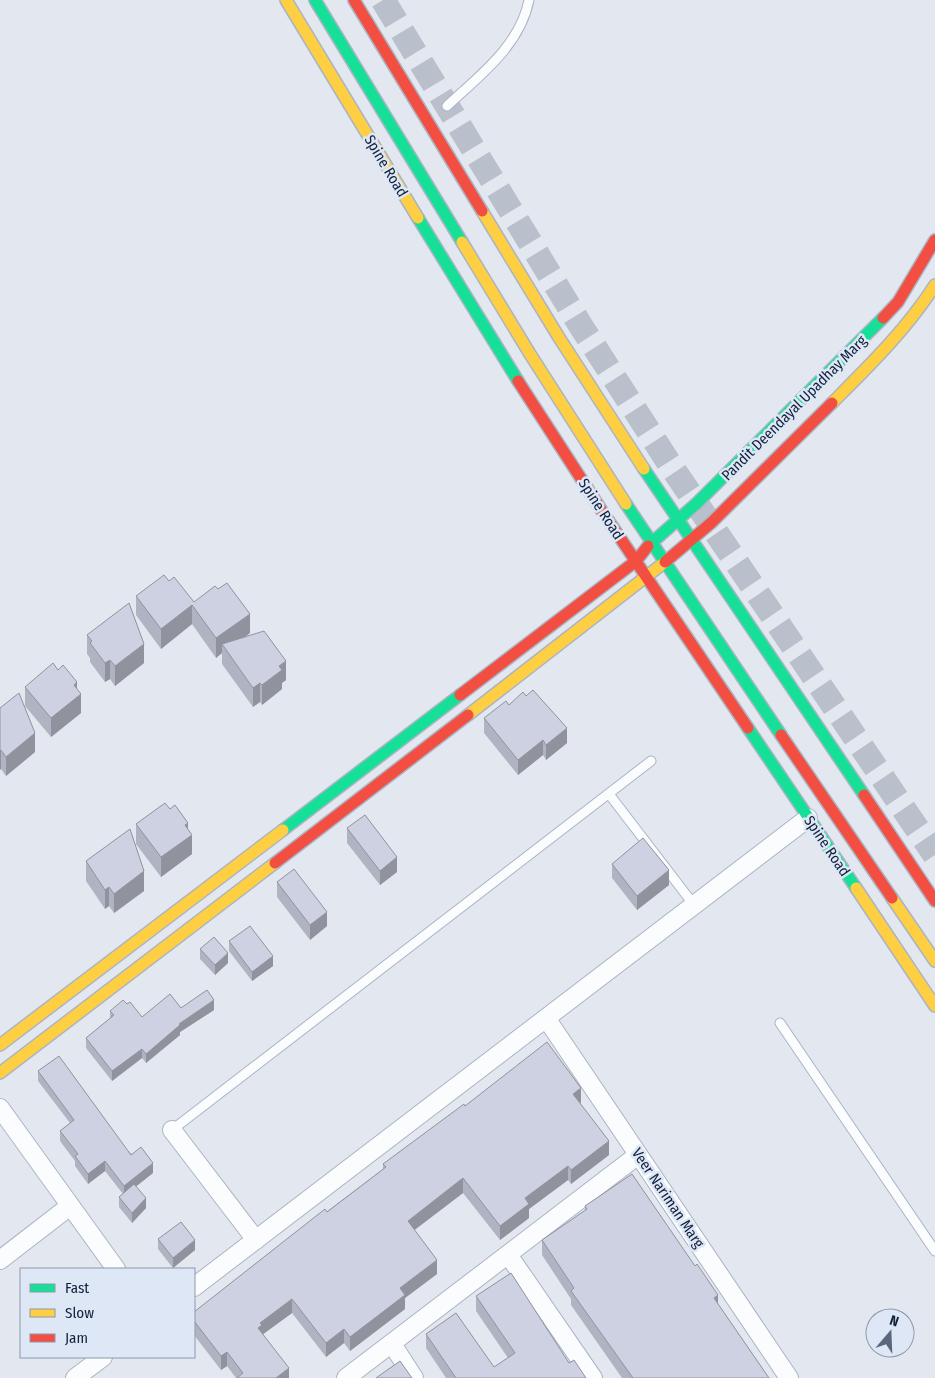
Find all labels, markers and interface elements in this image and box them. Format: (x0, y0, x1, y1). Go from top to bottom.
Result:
street label: Spine Road (360, 132, 412, 200)
street label: Pandit Deendayal Upadhay Marg (718, 332, 870, 484)
street label: Spine Road (575, 475, 627, 543)
street label: Spine Road (800, 812, 854, 880)
street label: Veer Nariman Marg (628, 1145, 708, 1251)
legend (20, 1268, 195, 1358)
text: Fast (65, 1279, 89, 1297)
text: Slow (65, 1304, 94, 1322)
north arrow (865, 1308, 915, 1358)
text: N (887, 1312, 901, 1331)
text: Jam (65, 1329, 88, 1347)

